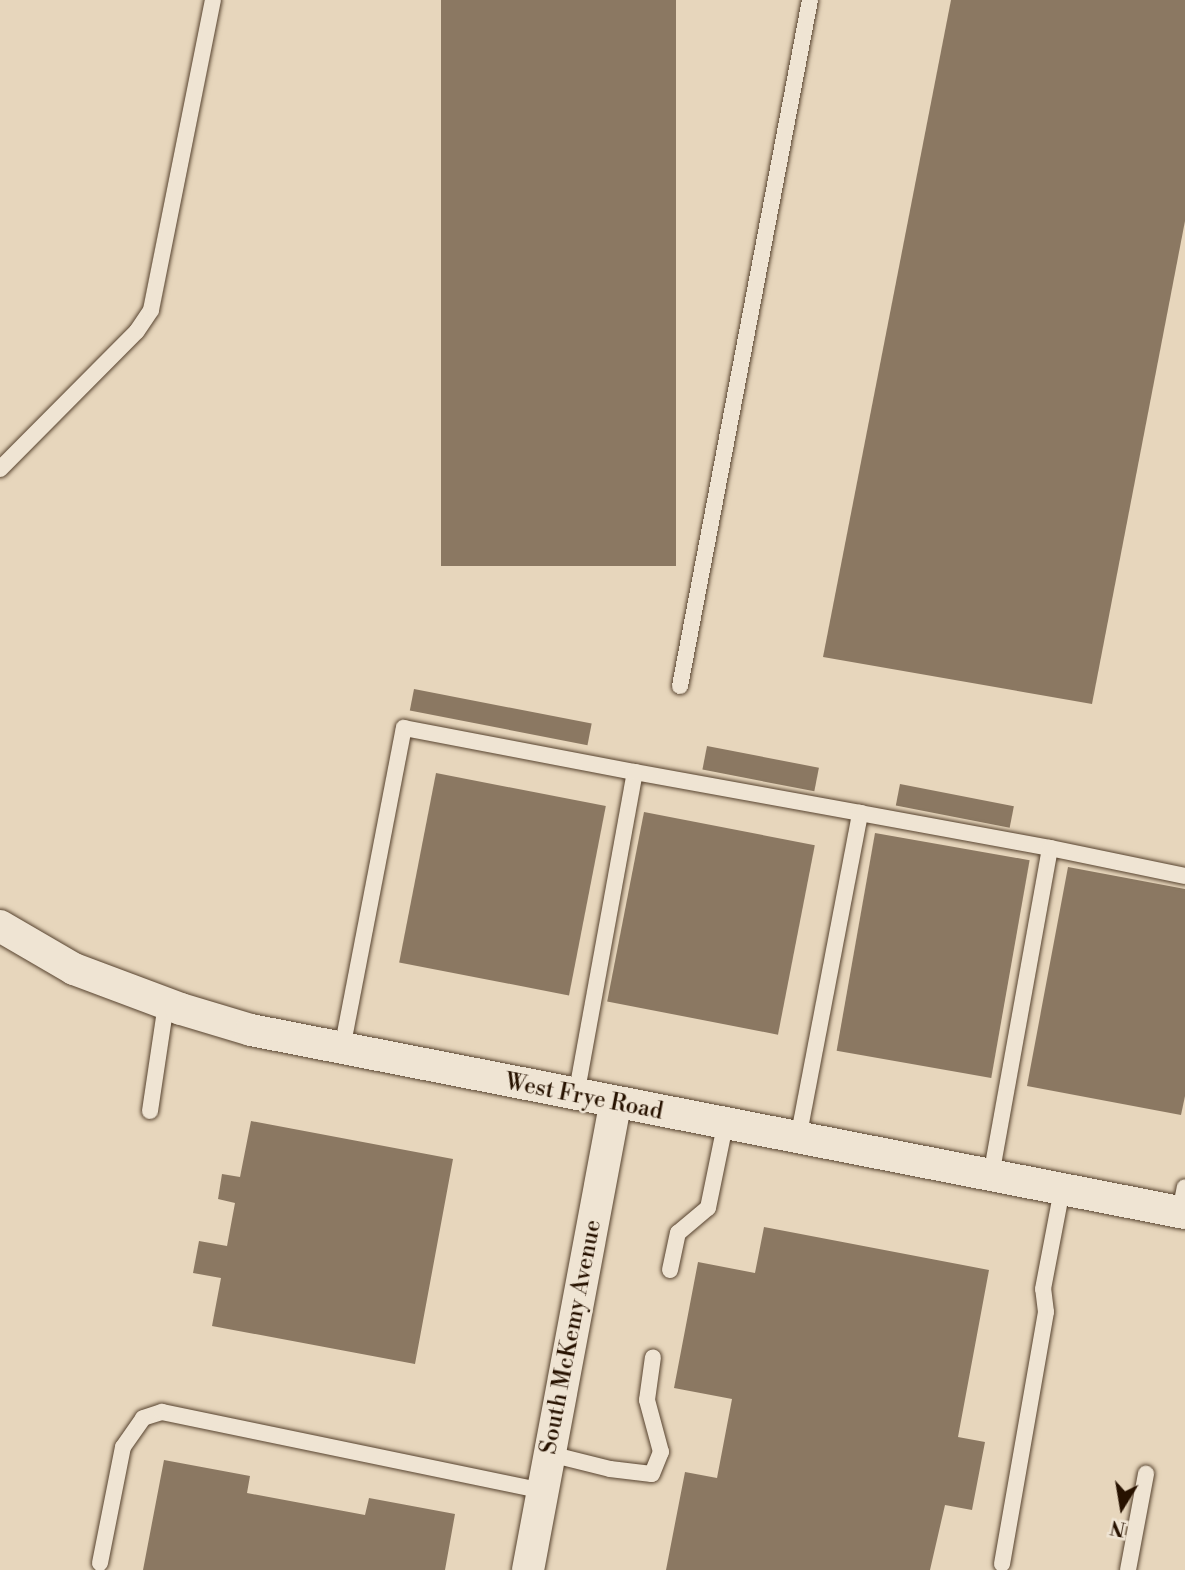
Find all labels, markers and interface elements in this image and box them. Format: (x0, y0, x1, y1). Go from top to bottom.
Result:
street label: West Frye Road (503, 1068, 665, 1126)
street label: South McKemy Avenue (535, 1218, 607, 1456)
north arrow (1087, 1472, 1157, 1542)
text: N (1108, 1514, 1128, 1541)

